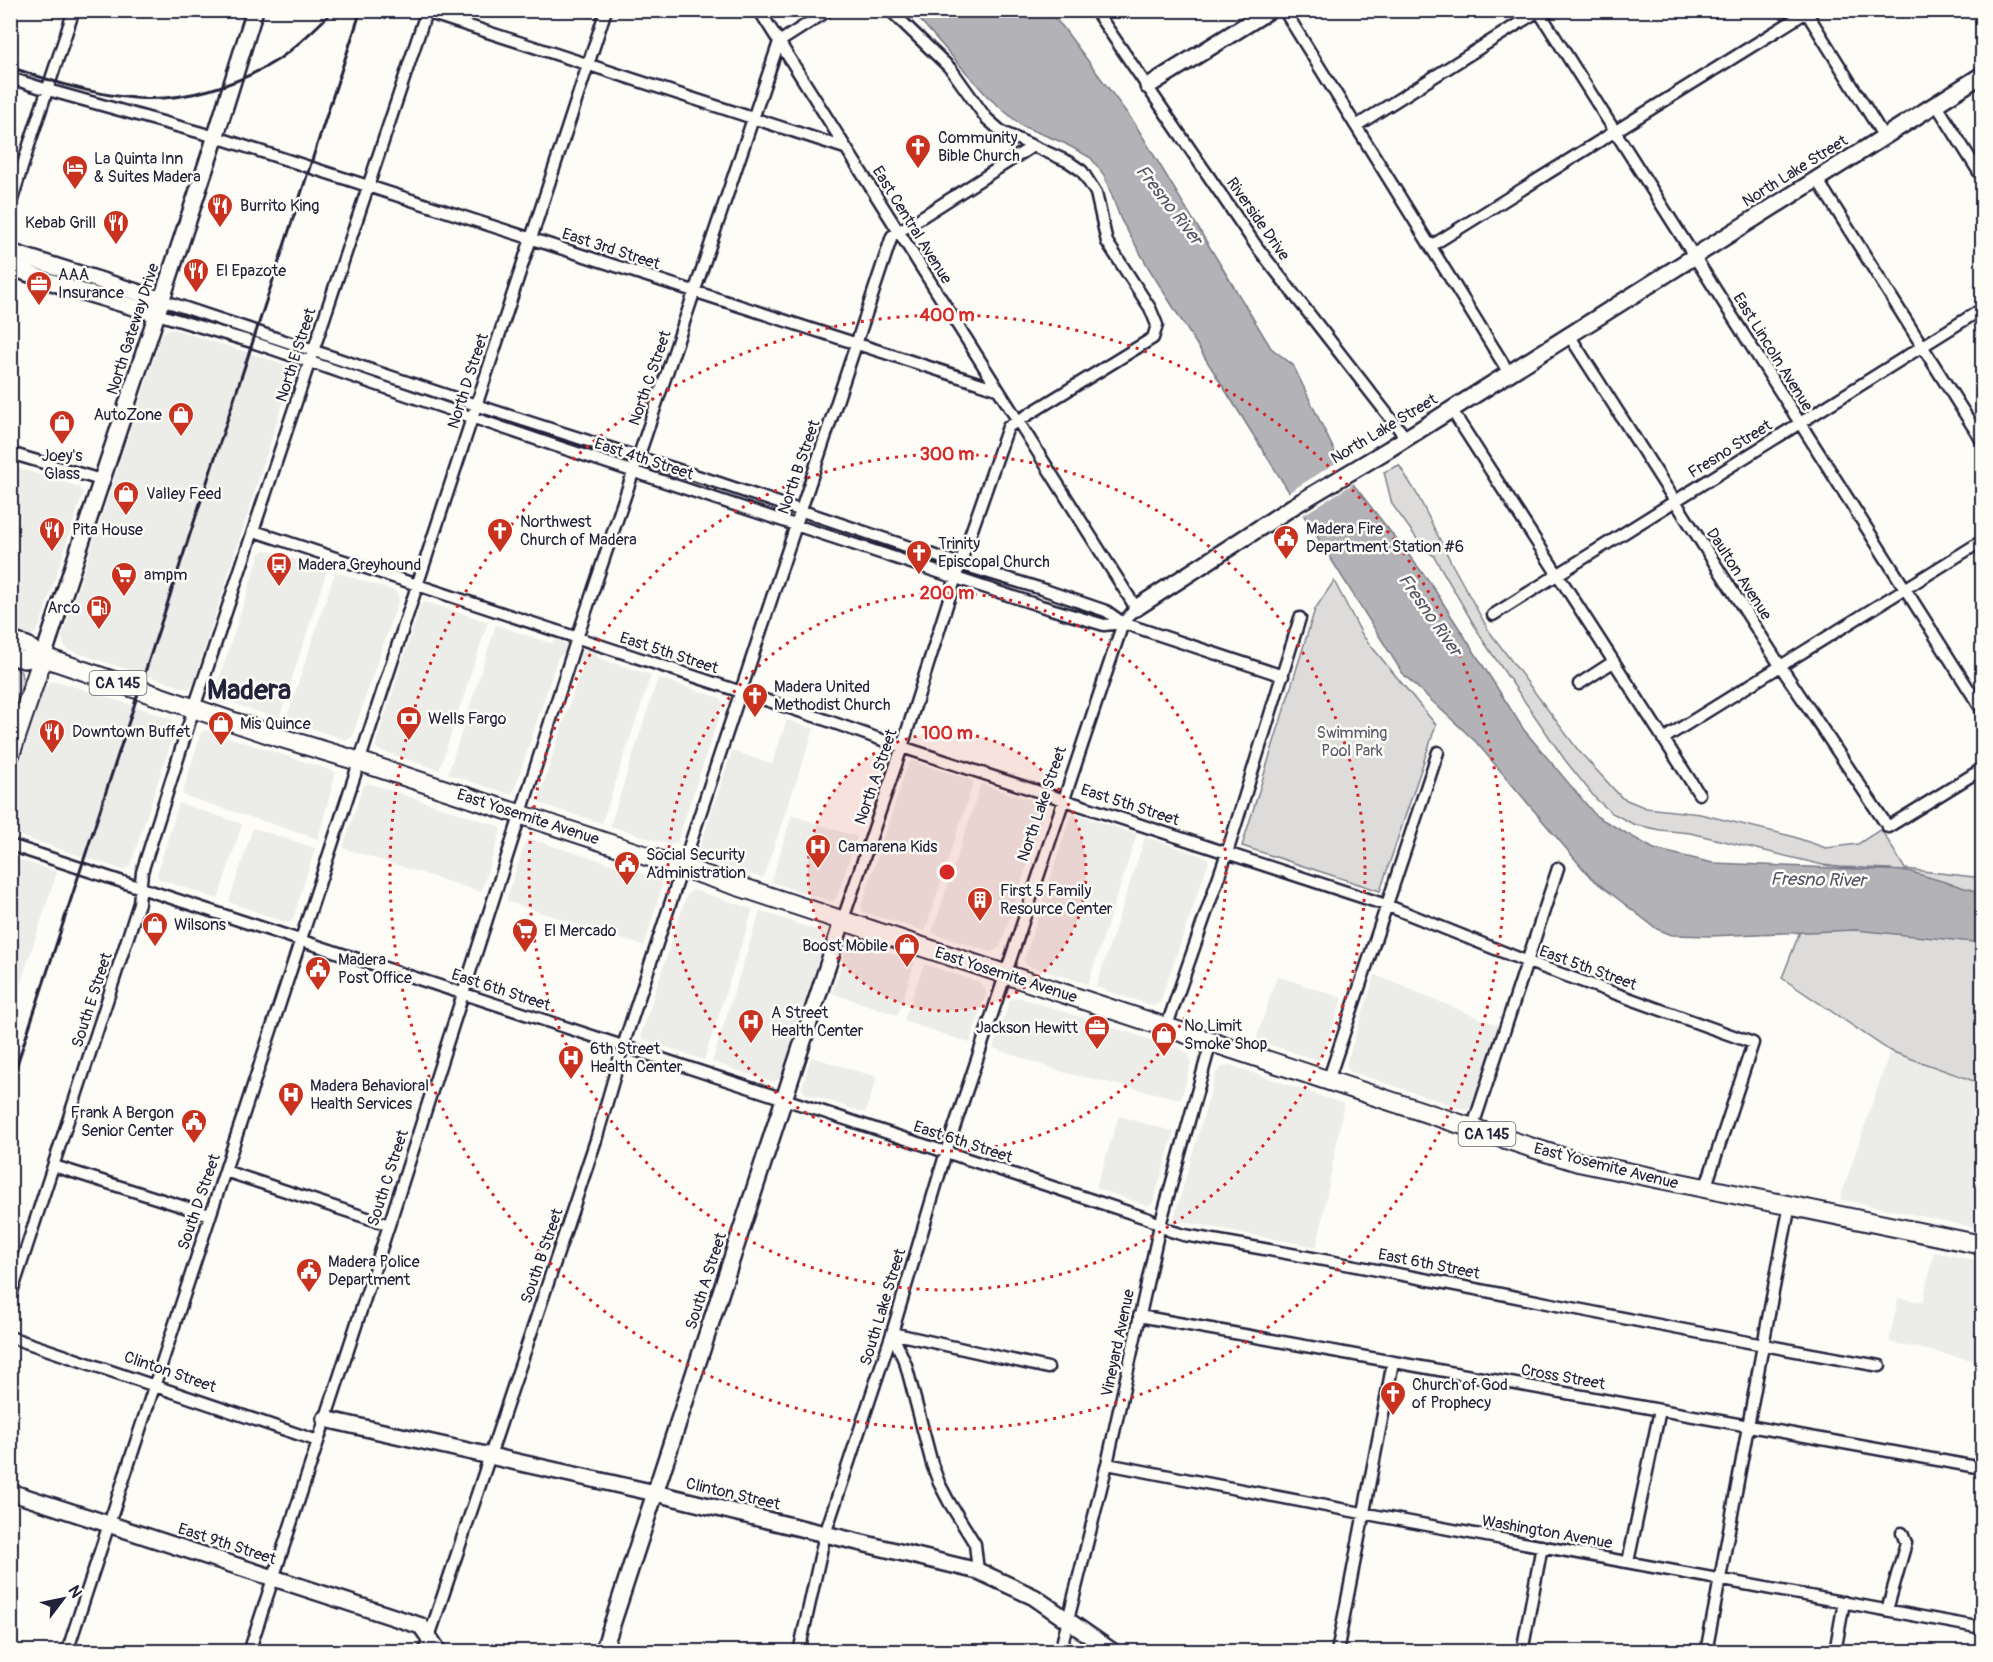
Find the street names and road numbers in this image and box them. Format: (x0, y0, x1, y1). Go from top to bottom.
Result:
street label: North Lake Street (1739, 130, 1852, 211)
street label: East Central Avenue (868, 162, 956, 288)
street label: Riverside Drive (1222, 174, 1294, 265)
street label: East 3rd Street (559, 224, 663, 274)
street label: North Gateway Drive (102, 261, 164, 397)
street label: East Lincoln Avenue (1729, 289, 1818, 415)
street label: North E Street (271, 305, 321, 405)
street label: North C Street (624, 327, 676, 428)
street label: North D Street (443, 330, 493, 431)
street label: North Lake Street (1327, 389, 1441, 469)
street label: Fresno Street (1684, 415, 1776, 483)
street label: North B Street (774, 417, 825, 517)
street label: East 4th Street (592, 434, 697, 485)
street label: Daulton Avenue (1702, 524, 1776, 624)
street label: East 5th Street (617, 628, 721, 678)
road number: CA 145 (90, 671, 146, 695)
street label: North A Street (850, 726, 902, 827)
street label: North Lake Street (1013, 743, 1071, 864)
street label: East 5th Street (1078, 780, 1182, 830)
street label: East Yosemite Avenue (454, 785, 602, 849)
street label: East 5th Street (1537, 941, 1640, 995)
street label: East Yosemite Avenue (932, 943, 1080, 1007)
street label: South E Street (67, 950, 117, 1050)
street label: East 6th Street (449, 965, 554, 1016)
street label: East 6th Street (911, 1117, 1016, 1168)
road number: CA 145 (1458, 1122, 1516, 1146)
street label: South C Street (363, 1127, 413, 1229)
street label: East Yosemite Avenue (1532, 1138, 1680, 1194)
street label: South D Street (173, 1151, 225, 1253)
street label: South B Street (516, 1205, 568, 1306)
street label: South A Street (681, 1230, 731, 1332)
street label: East 6th Street (1377, 1244, 1482, 1284)
street label: South Lake Street (856, 1246, 910, 1368)
street label: Vineyard Avenue (1097, 1287, 1139, 1399)
street label: Clinton Street (121, 1347, 219, 1397)
street label: Cross Street (1519, 1360, 1607, 1394)
street label: Clinton Street (684, 1473, 783, 1515)
street label: Washington Avenue (1480, 1511, 1614, 1553)
street label: East 9th Street (175, 1519, 279, 1569)

